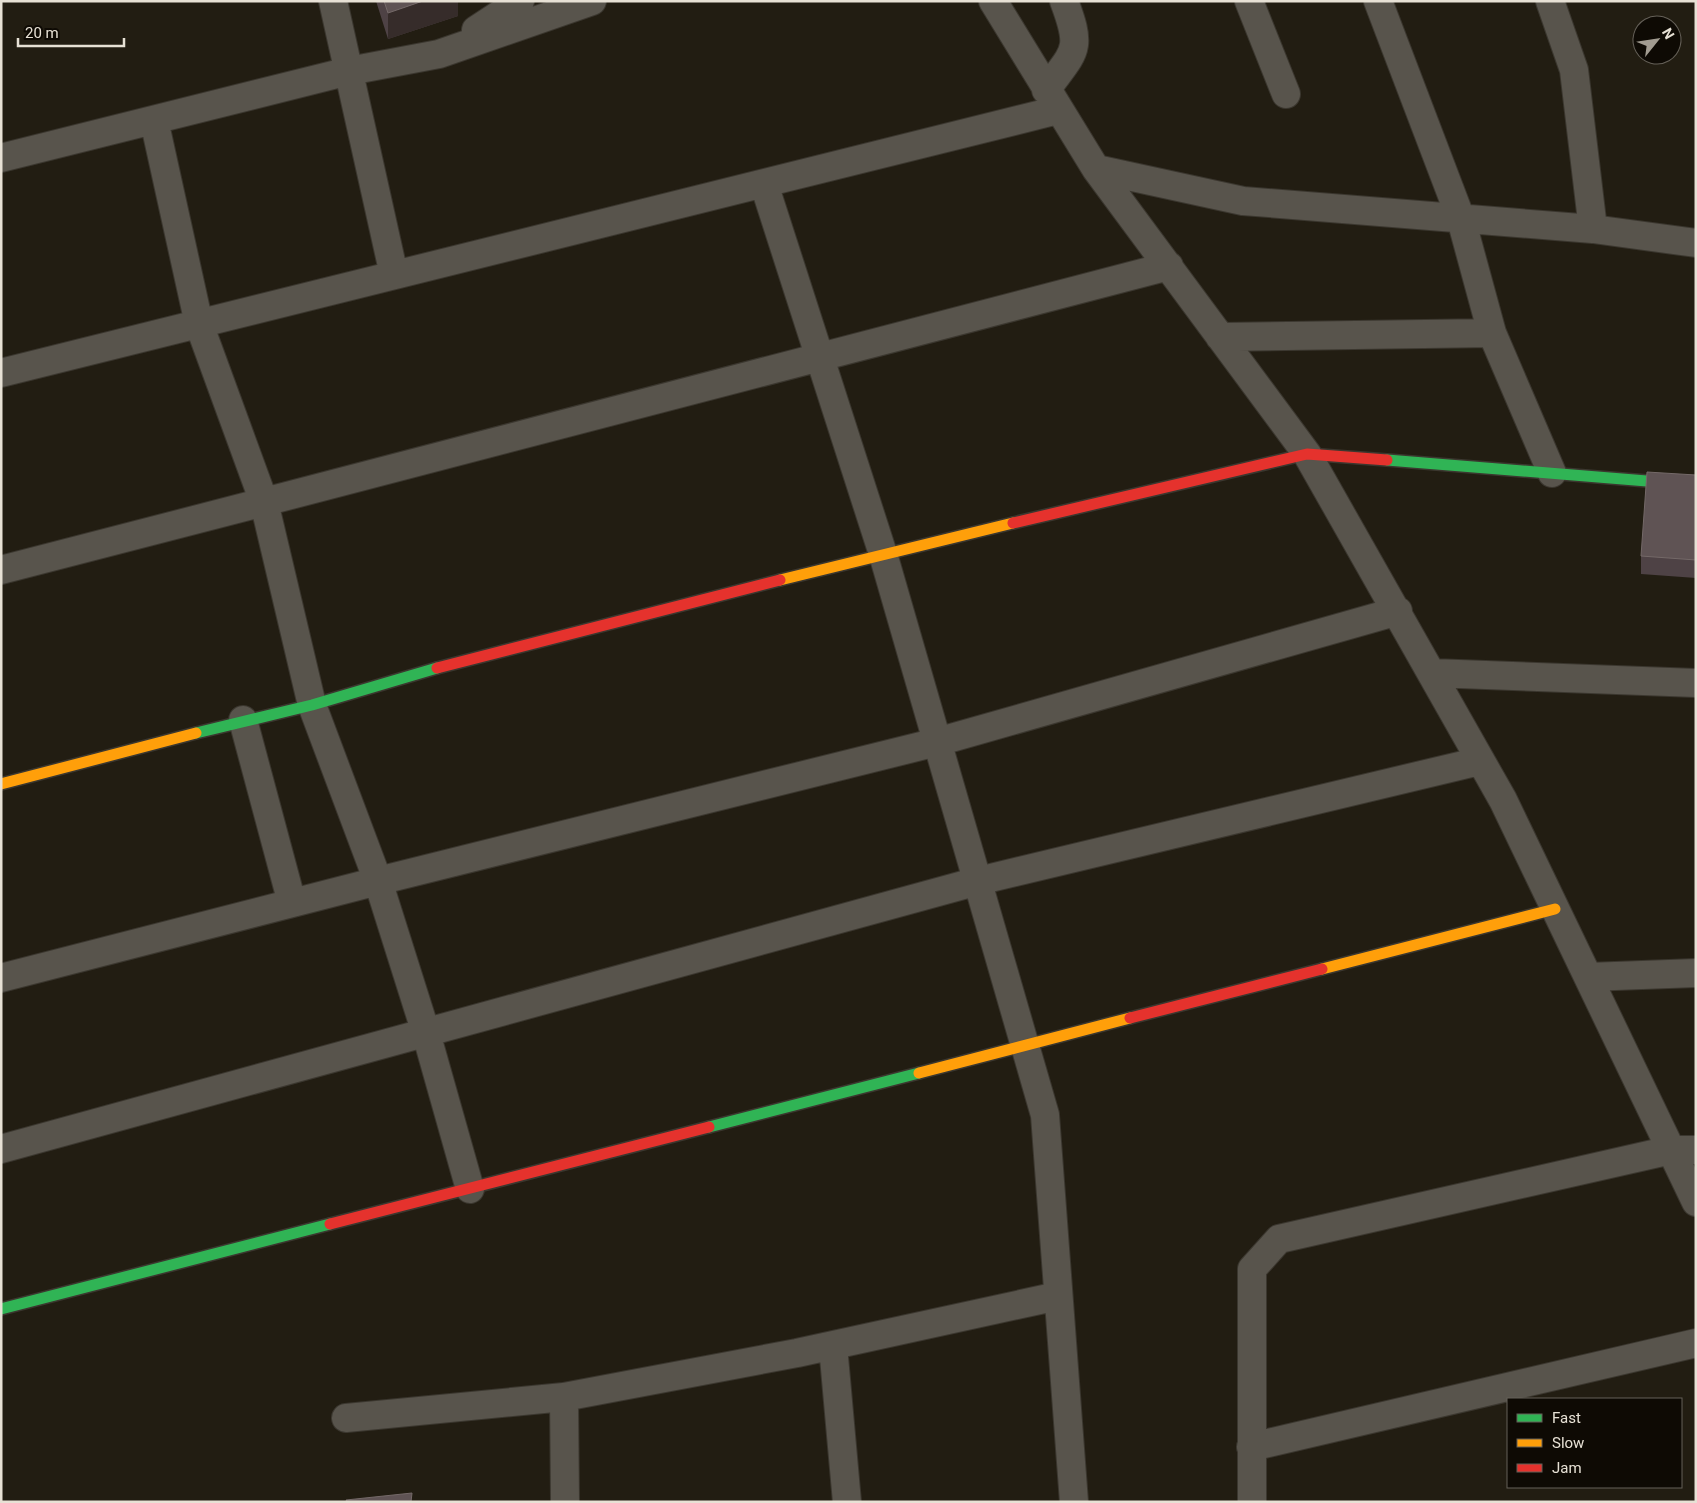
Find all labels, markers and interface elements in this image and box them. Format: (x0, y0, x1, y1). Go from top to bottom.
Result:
scale bar (18, 15, 124, 47)
north arrow (1632, 15, 1682, 65)
text: 20 m (25, 24, 59, 42)
text: N (1659, 25, 1678, 42)
legend (1507, 1398, 1682, 1488)
text: Fast (1552, 1409, 1581, 1427)
text: Slow (1552, 1434, 1584, 1452)
text: Jam (1552, 1459, 1582, 1477)

